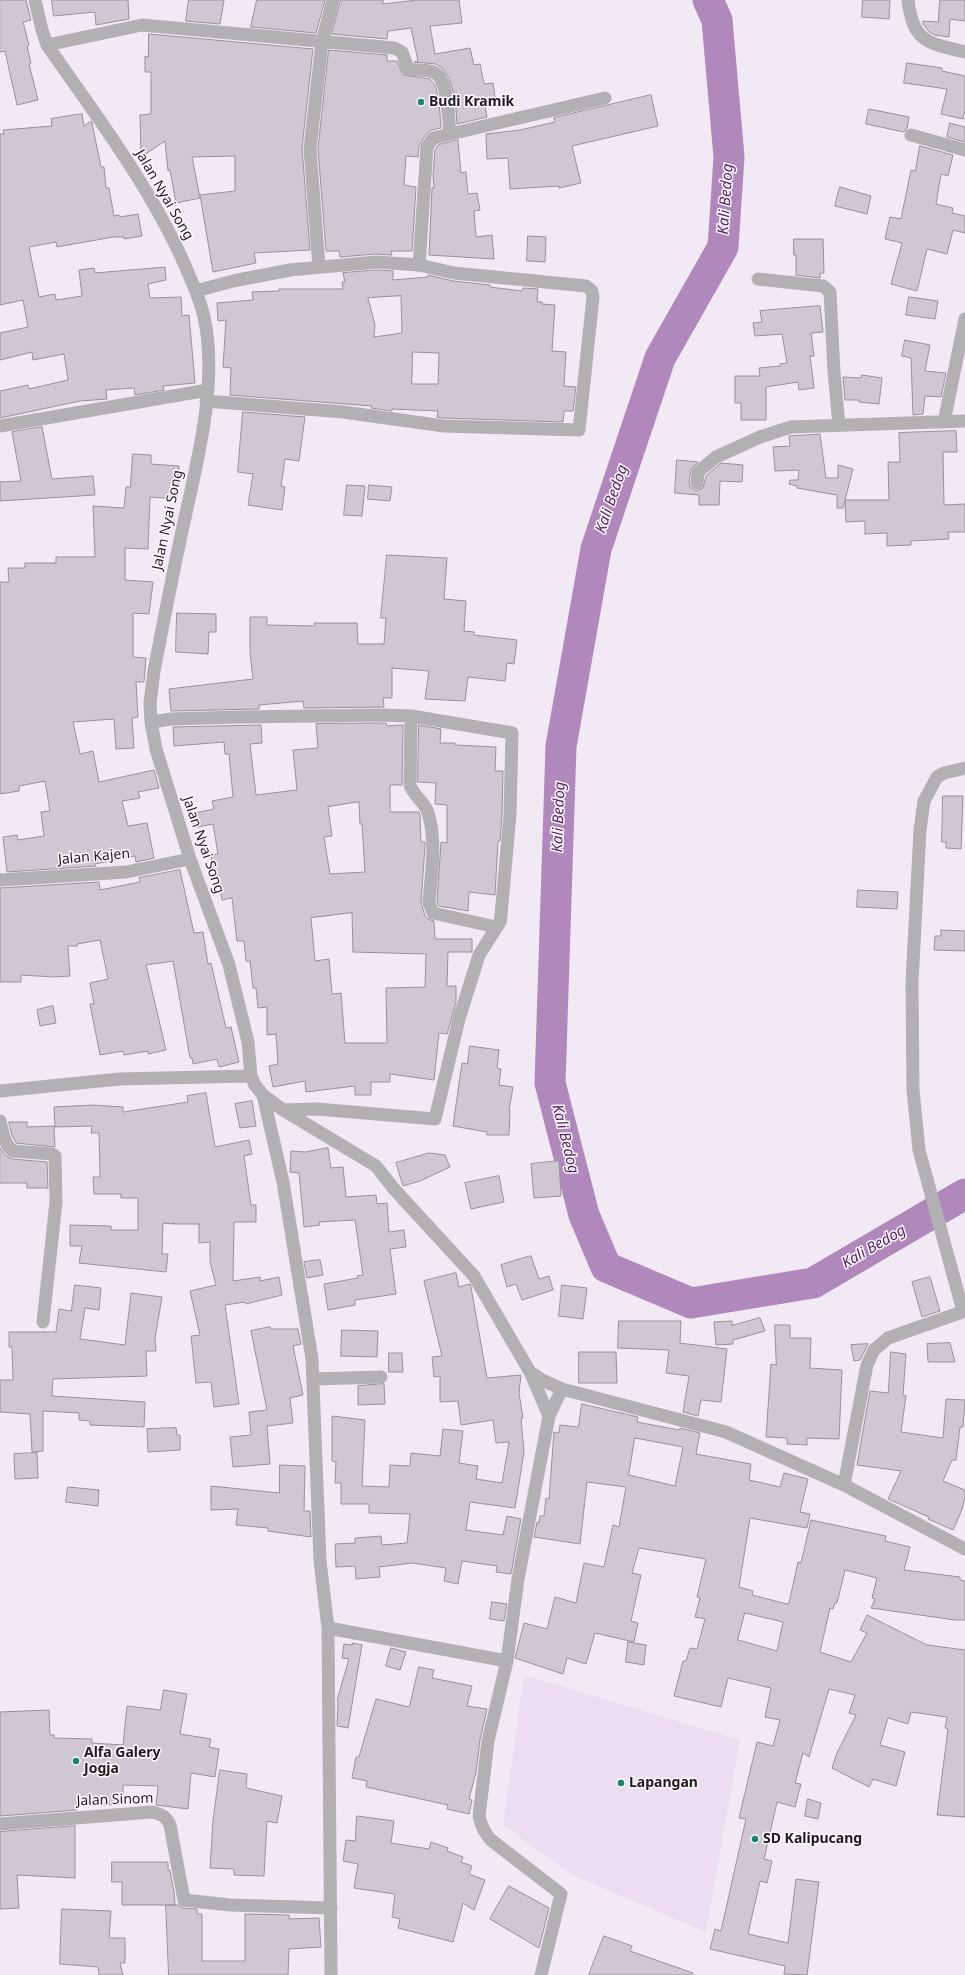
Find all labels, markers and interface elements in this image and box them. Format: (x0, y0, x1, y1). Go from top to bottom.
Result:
place label: Budi Kramik (429, 94, 514, 110)
marker: Budi Kramik (416, 97, 426, 107)
street label: Jalan Nyai Song (131, 147, 197, 243)
water label: Kali Bedog (715, 163, 737, 235)
water label: Kali Bedog (592, 463, 632, 535)
street label: Jalan Nyai Song (149, 468, 187, 572)
water label: Kali Bedog (549, 781, 569, 853)
street label: Jalan Nyai Song (178, 794, 228, 896)
street label: Jalan Kajen (57, 845, 131, 869)
water label: Kali Bedog (548, 1102, 582, 1176)
water label: Kali Bedog (839, 1221, 909, 1273)
place label: Alfa Galery Jogja (84, 1745, 161, 1778)
marker: Alfa Galery Jogja (71, 1756, 81, 1766)
place label: Lapangan (629, 1775, 698, 1791)
marker: Lapangan (616, 1778, 626, 1788)
street label: Jalan Sinom (76, 1790, 154, 1810)
place label: SD Kalipucang (763, 1831, 862, 1847)
marker: SD Kalipucang (750, 1834, 760, 1844)

